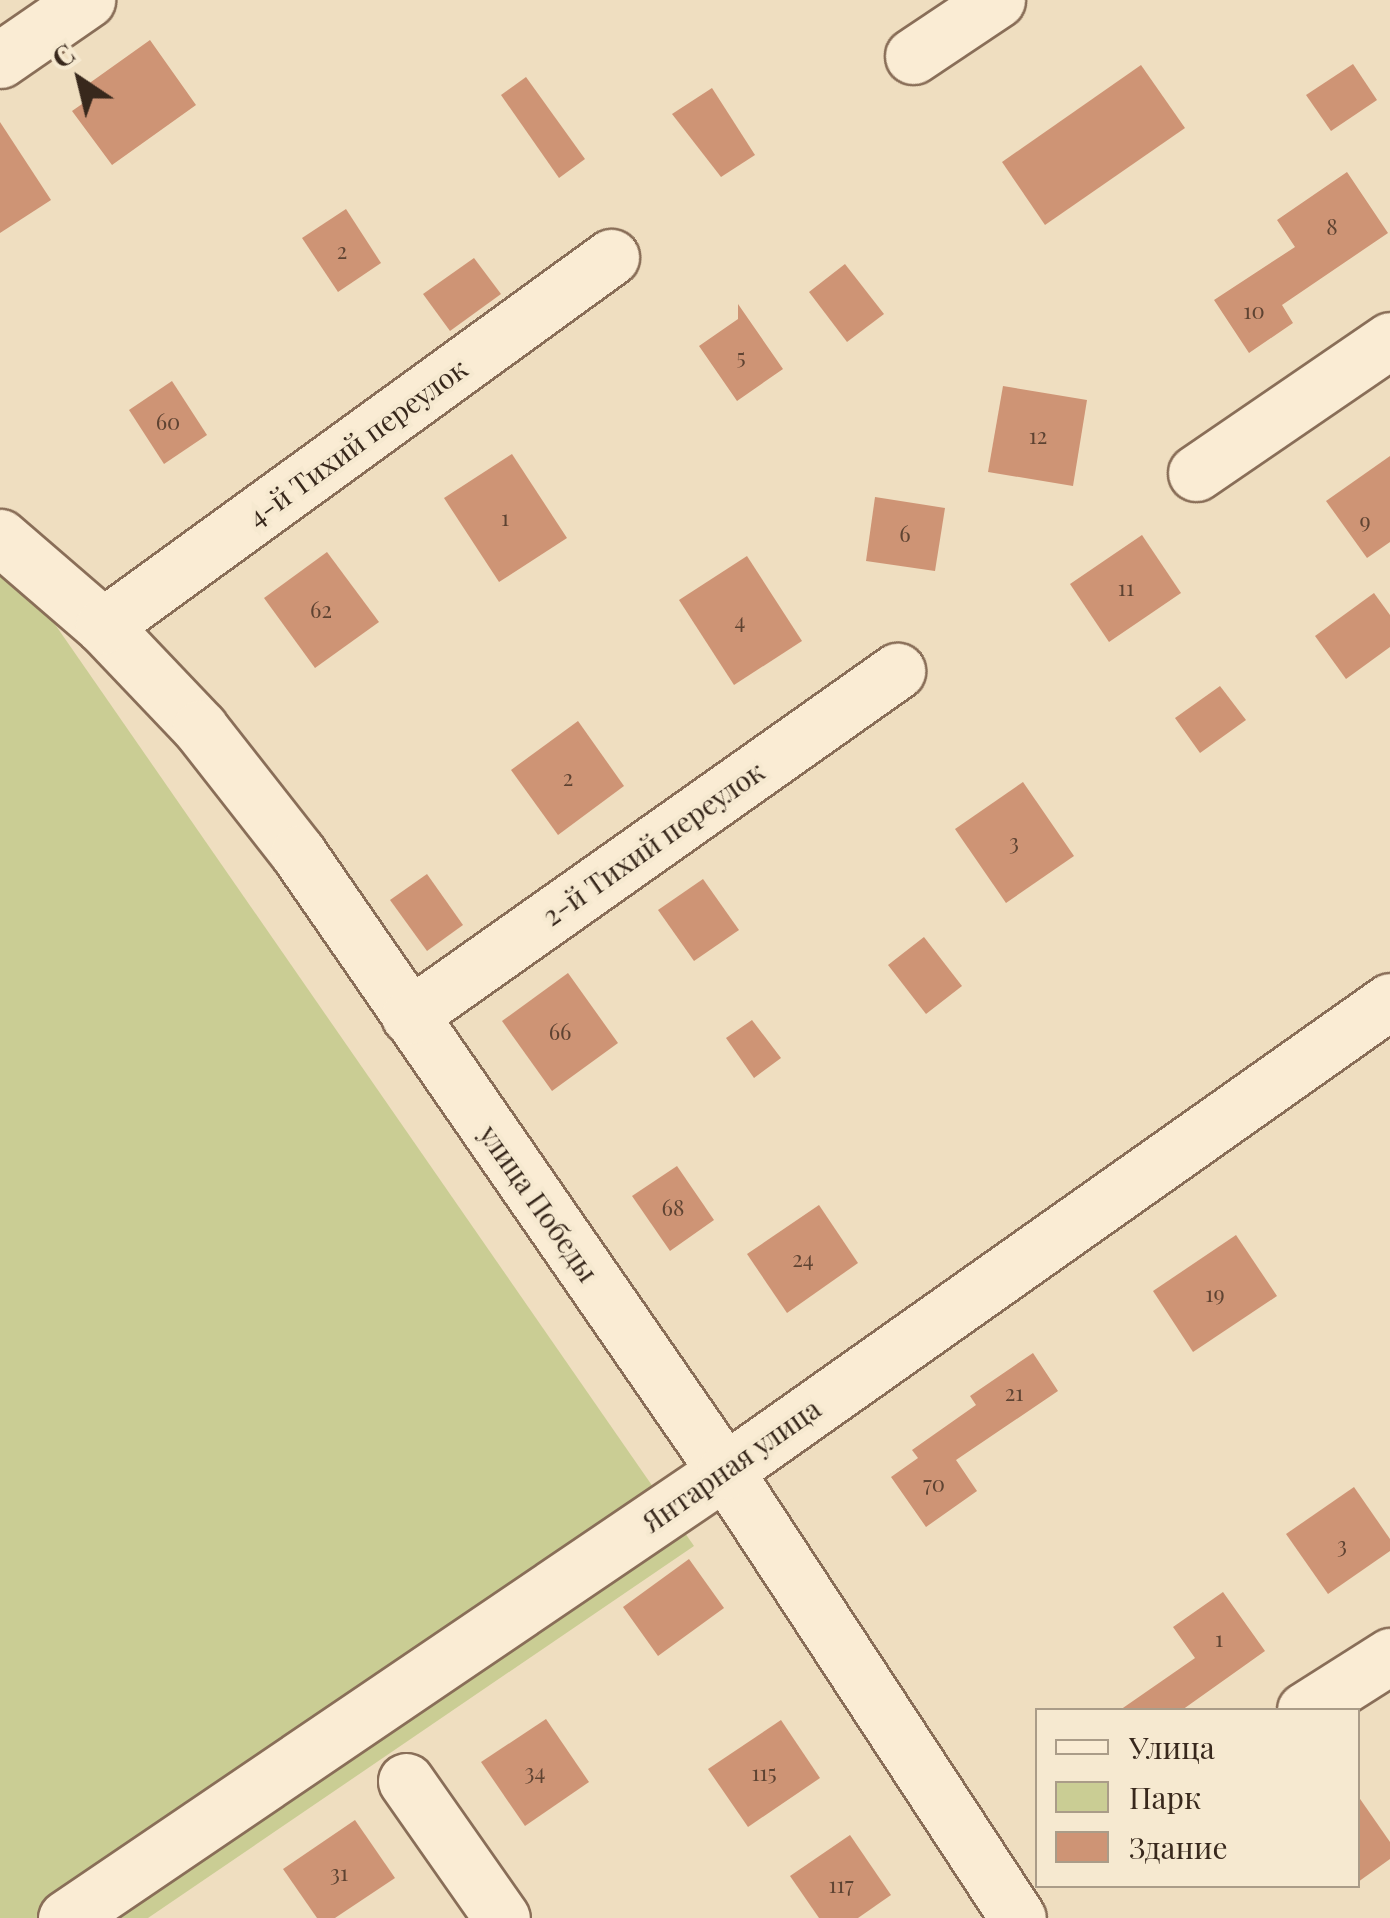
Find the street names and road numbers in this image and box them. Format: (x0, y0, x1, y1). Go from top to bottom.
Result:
street label: 4-й Тихий переулок (241, 351, 473, 533)
street label: 2-й Тихий переулок (536, 754, 770, 932)
street label: улица Победы (473, 1118, 605, 1288)
street label: Янтарная улица (635, 1391, 827, 1539)

